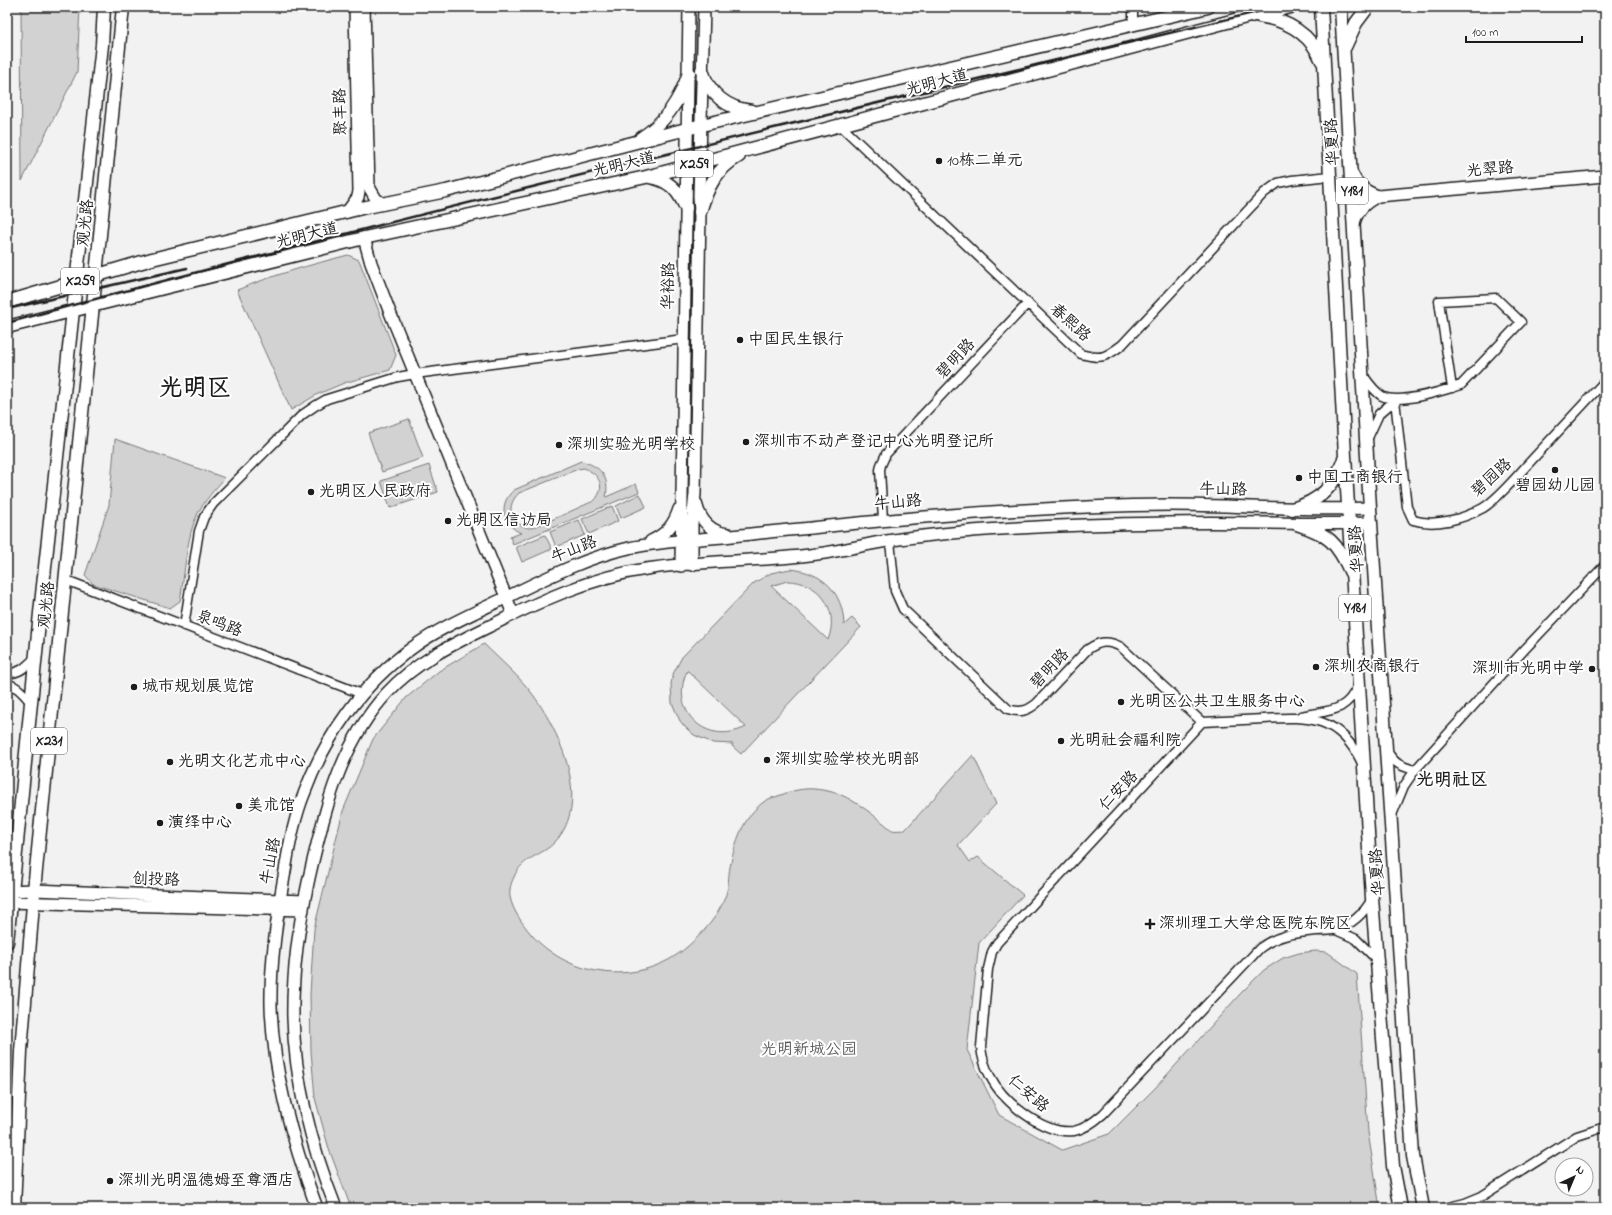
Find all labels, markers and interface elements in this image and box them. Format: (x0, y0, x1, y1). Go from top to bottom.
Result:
scale bar (1466, 18, 1582, 44)
text: 100 m (1472, 24, 1499, 42)
street label: 光明大道 (903, 63, 971, 103)
street label: 聚丰路 (329, 88, 353, 136)
street label: 华夏路 (1320, 117, 1346, 167)
street label: 光明大道 (590, 146, 658, 184)
place label: 10栋二单元 (947, 149, 1023, 173)
road number: X259 (675, 151, 713, 177)
marker: 10栋二单元 (934, 156, 944, 166)
street label: 光翠路 (1465, 156, 1515, 184)
road number: Y181 (1336, 178, 1368, 204)
street label: 观光路 (72, 198, 100, 248)
street label: 光明大道 (273, 217, 341, 255)
street label: 华裕路 (657, 262, 681, 310)
road number: X259 (61, 268, 99, 294)
street label: 春熙路 (1044, 298, 1096, 348)
place label: 中国民生银行 (748, 328, 844, 352)
street label: 碧明路 (931, 333, 981, 385)
marker: 中国民生银行 (735, 335, 745, 345)
district label: 光明区 (159, 372, 231, 407)
place label: 深圳市不动产登记中心光明登记所 (754, 430, 994, 454)
place label: 深圳实验光明学校 (567, 433, 695, 457)
marker: 深圳市不动产登记中心光明登记所 (741, 437, 751, 447)
marker: 深圳实验光明学校 (554, 440, 564, 450)
street label: 碧园路 (1466, 453, 1518, 503)
marker: 碧园幼儿园 (1550, 465, 1560, 475)
place label: 中国工商银行 (1307, 466, 1403, 490)
marker: 中国工商银行 (1294, 473, 1304, 483)
place label: 碧园幼儿园 (1515, 474, 1595, 498)
street label: 牛山路 (1199, 478, 1247, 502)
place label: 光明区人民政府 (319, 480, 431, 504)
marker: 光明区人民政府 (306, 487, 316, 497)
street label: 牛山路 (873, 489, 923, 517)
place label: 光明区信访局 (456, 509, 552, 533)
marker: 光明区信访局 (443, 516, 453, 526)
street label: 华夏路 (1343, 524, 1371, 574)
street label: 牛山路 (547, 530, 601, 570)
street label: 观光路 (33, 580, 61, 630)
road number: Y181 (1339, 595, 1371, 621)
street label: 泉鸣路 (192, 604, 246, 644)
street label: 碧明路 (1025, 643, 1075, 695)
place label: 深圳农商银行 (1324, 655, 1420, 679)
place label: 深圳市光明中学 (1472, 657, 1584, 681)
marker: 深圳农商银行 (1311, 662, 1321, 672)
marker: 深圳市光明中学 (1587, 664, 1597, 674)
place label: 城市规划展览馆 (142, 675, 254, 699)
marker: 城市规划展览馆 (129, 682, 139, 692)
place label: 光明区公共卫生服务中心 (1129, 690, 1305, 714)
marker: 光明区公共卫生服务中心 (1116, 697, 1126, 707)
road number: X231 (31, 728, 67, 754)
place label: 光明社会福利院 (1069, 729, 1181, 753)
marker: 光明社会福利院 (1056, 736, 1066, 746)
place label: 深圳实验学校光明部 (775, 748, 919, 772)
place label: 光明文化艺术中心 (178, 750, 306, 774)
marker: 深圳实验学校光明部 (762, 755, 772, 765)
marker: 光明文化艺术中心 (165, 757, 175, 767)
street label: 仁安路 (1094, 765, 1144, 817)
district label: 光明社区 (1416, 768, 1488, 794)
place label: 美术馆 (247, 794, 295, 818)
marker: 美术馆 (234, 801, 244, 811)
place label: 演绎中心 (168, 811, 232, 835)
marker: 演绎中心 (155, 818, 165, 828)
street label: 牛山路 (255, 835, 287, 887)
street label: 华夏路 (1364, 847, 1392, 897)
street label: 创投路 (132, 867, 180, 893)
place label: 深圳理工大学总医院东院区 (1159, 912, 1351, 936)
marker: 深圳理工大学总医院东院区 (1144, 918, 1156, 930)
park label: 光明新城公园 (761, 1038, 857, 1062)
street label: 仁安路 (1002, 1069, 1054, 1119)
north arrow (1554, 1157, 1594, 1197)
text: N (1572, 1162, 1588, 1179)
place label: 深圳光明温德姆至尊酒店 (118, 1169, 294, 1193)
marker: 深圳光明温德姆至尊酒店 (105, 1176, 115, 1186)

